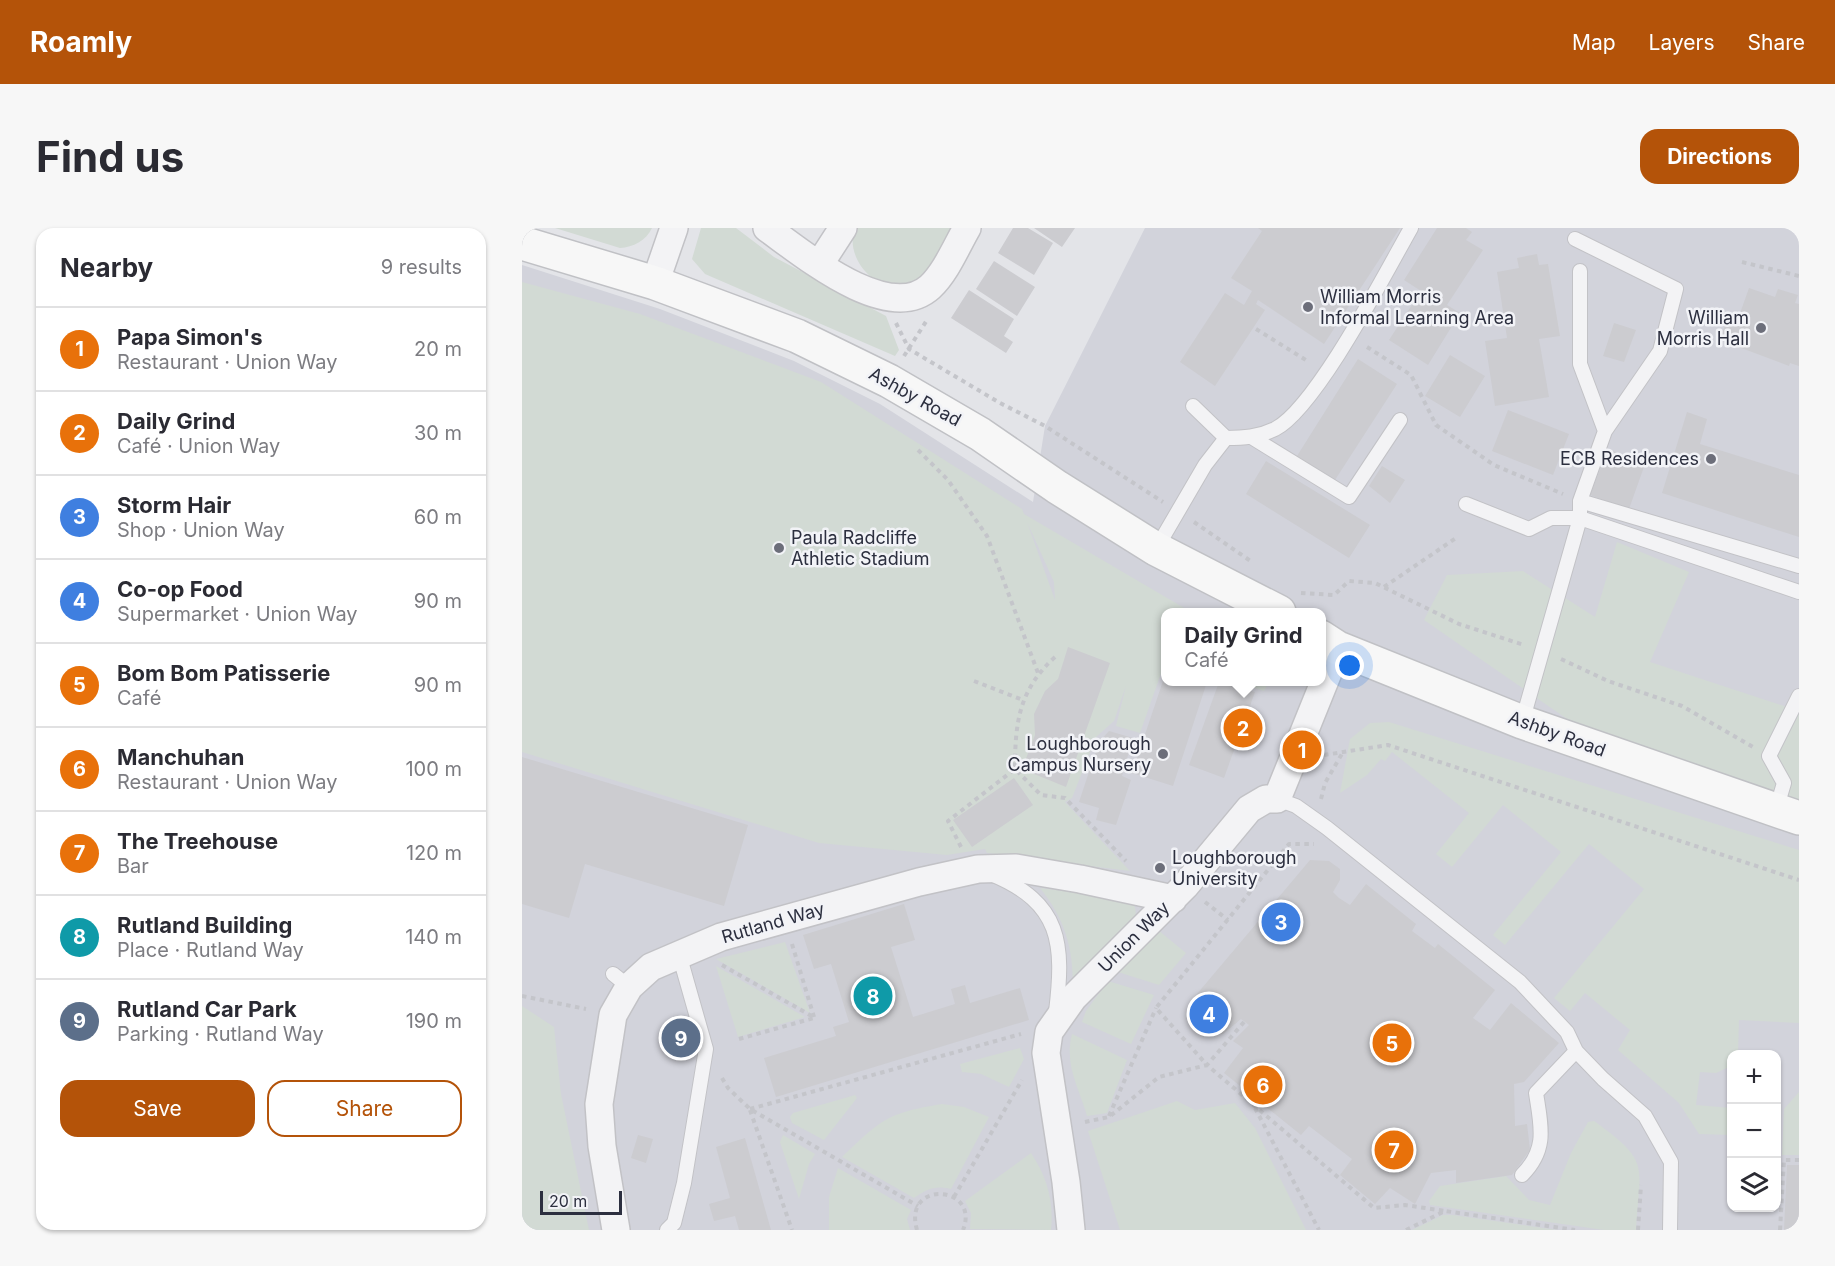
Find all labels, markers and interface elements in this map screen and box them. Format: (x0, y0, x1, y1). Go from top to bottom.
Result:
text: Roamly (30, 25, 132, 59)
text: Map (1572, 30, 1616, 55)
text: Layers (1649, 30, 1715, 55)
text: Share (1748, 30, 1805, 55)
button: Directions (1640, 129, 1799, 184)
text: Find us (36, 131, 184, 182)
text: Nearby (60, 252, 153, 283)
text: 9 results (381, 255, 462, 279)
place label: William Morris Informal Learning Area (1320, 286, 1514, 328)
marker: William Morris Informal Learning Area (1301, 300, 1315, 314)
place label: William Morris Hall (1657, 307, 1749, 349)
marker: William Morris Hall (1754, 321, 1768, 335)
text: Papa Simon's (117, 324, 263, 350)
text: 1 (75, 337, 84, 361)
text: 20 m (414, 337, 462, 361)
text: Restaurant · Union Way (117, 350, 337, 374)
street label: Ashby Road (866, 363, 965, 430)
text: Daily Grind (117, 408, 235, 434)
text: 2 (73, 421, 86, 445)
text: 30 m (414, 421, 462, 445)
text: Café · Union Way (117, 434, 280, 458)
place label: ECB Residences (1560, 448, 1699, 469)
marker: ECB Residences (1704, 452, 1718, 466)
text: Storm Hair (117, 492, 231, 518)
text: 3 (73, 505, 86, 529)
text: 60 m (414, 505, 462, 529)
text: Shop · Union Way (117, 518, 285, 542)
place label: Paula Radcliffe Athletic Stadium (791, 527, 929, 569)
marker: Paula Radcliffe Athletic Stadium (772, 541, 786, 555)
text: Co-op Food (117, 576, 243, 602)
text: 4 (73, 589, 86, 613)
text: 90 m (414, 589, 462, 613)
text: Supermarket · Union Way (117, 602, 358, 626)
popup (1161, 608, 1326, 686)
text: Daily Grind (1184, 622, 1303, 648)
text: Café (1184, 648, 1229, 672)
your location (1335, 651, 1364, 680)
text: Bom Bom Patisserie (117, 660, 330, 686)
text: 5 (73, 673, 86, 697)
text: 90 m (414, 673, 462, 697)
text: Café (117, 686, 161, 710)
pin: 2 (1224, 706, 1262, 750)
street label: Ashby Road (1506, 706, 1609, 761)
pin: 1 (1282, 728, 1322, 772)
place label: Loughborough Campus Nursery (1008, 733, 1151, 775)
text: Manchuhan (117, 744, 244, 770)
marker: Loughborough Campus Nursery (1156, 747, 1170, 761)
text: 6 (73, 757, 86, 781)
text: 100 m (405, 757, 462, 781)
text: Restaurant · Union Way (117, 770, 337, 794)
text: The Treehouse (117, 828, 278, 854)
text: 7 (74, 841, 85, 865)
text: 120 m (406, 841, 462, 865)
place label: Loughborough University (1172, 847, 1297, 889)
text: Bar (117, 854, 149, 878)
marker: Loughborough University (1153, 861, 1167, 875)
street label: Union Way (1094, 897, 1173, 976)
street label: Rutland Way (719, 898, 827, 947)
pin: 3 (1262, 900, 1300, 944)
text: Rutland Building (117, 912, 292, 938)
text: 8 (73, 925, 86, 949)
text: 140 m (405, 925, 462, 949)
text: Place · Rutland Way (117, 938, 304, 962)
pin: 8 (854, 974, 892, 1018)
pin: 4 (1190, 992, 1228, 1036)
text: Rutland Car Park (117, 996, 297, 1022)
text: 9 (73, 1009, 86, 1033)
text: 190 m (406, 1009, 462, 1033)
pin: 9 (662, 1016, 700, 1060)
pin: 5 (1372, 1020, 1412, 1066)
text: Parking · Rutland Way (117, 1022, 324, 1046)
map controls (1727, 1050, 1781, 1212)
button: + (1727, 1050, 1781, 1104)
pin: 6 (1244, 1062, 1282, 1108)
button: Save (60, 1080, 255, 1137)
button: Share (267, 1080, 462, 1137)
button: − (1727, 1104, 1781, 1158)
pin: 7 (1374, 1128, 1414, 1172)
button: layers (1727, 1158, 1781, 1212)
scale bar (540, 1188, 622, 1216)
text: 20 m (549, 1191, 587, 1211)

